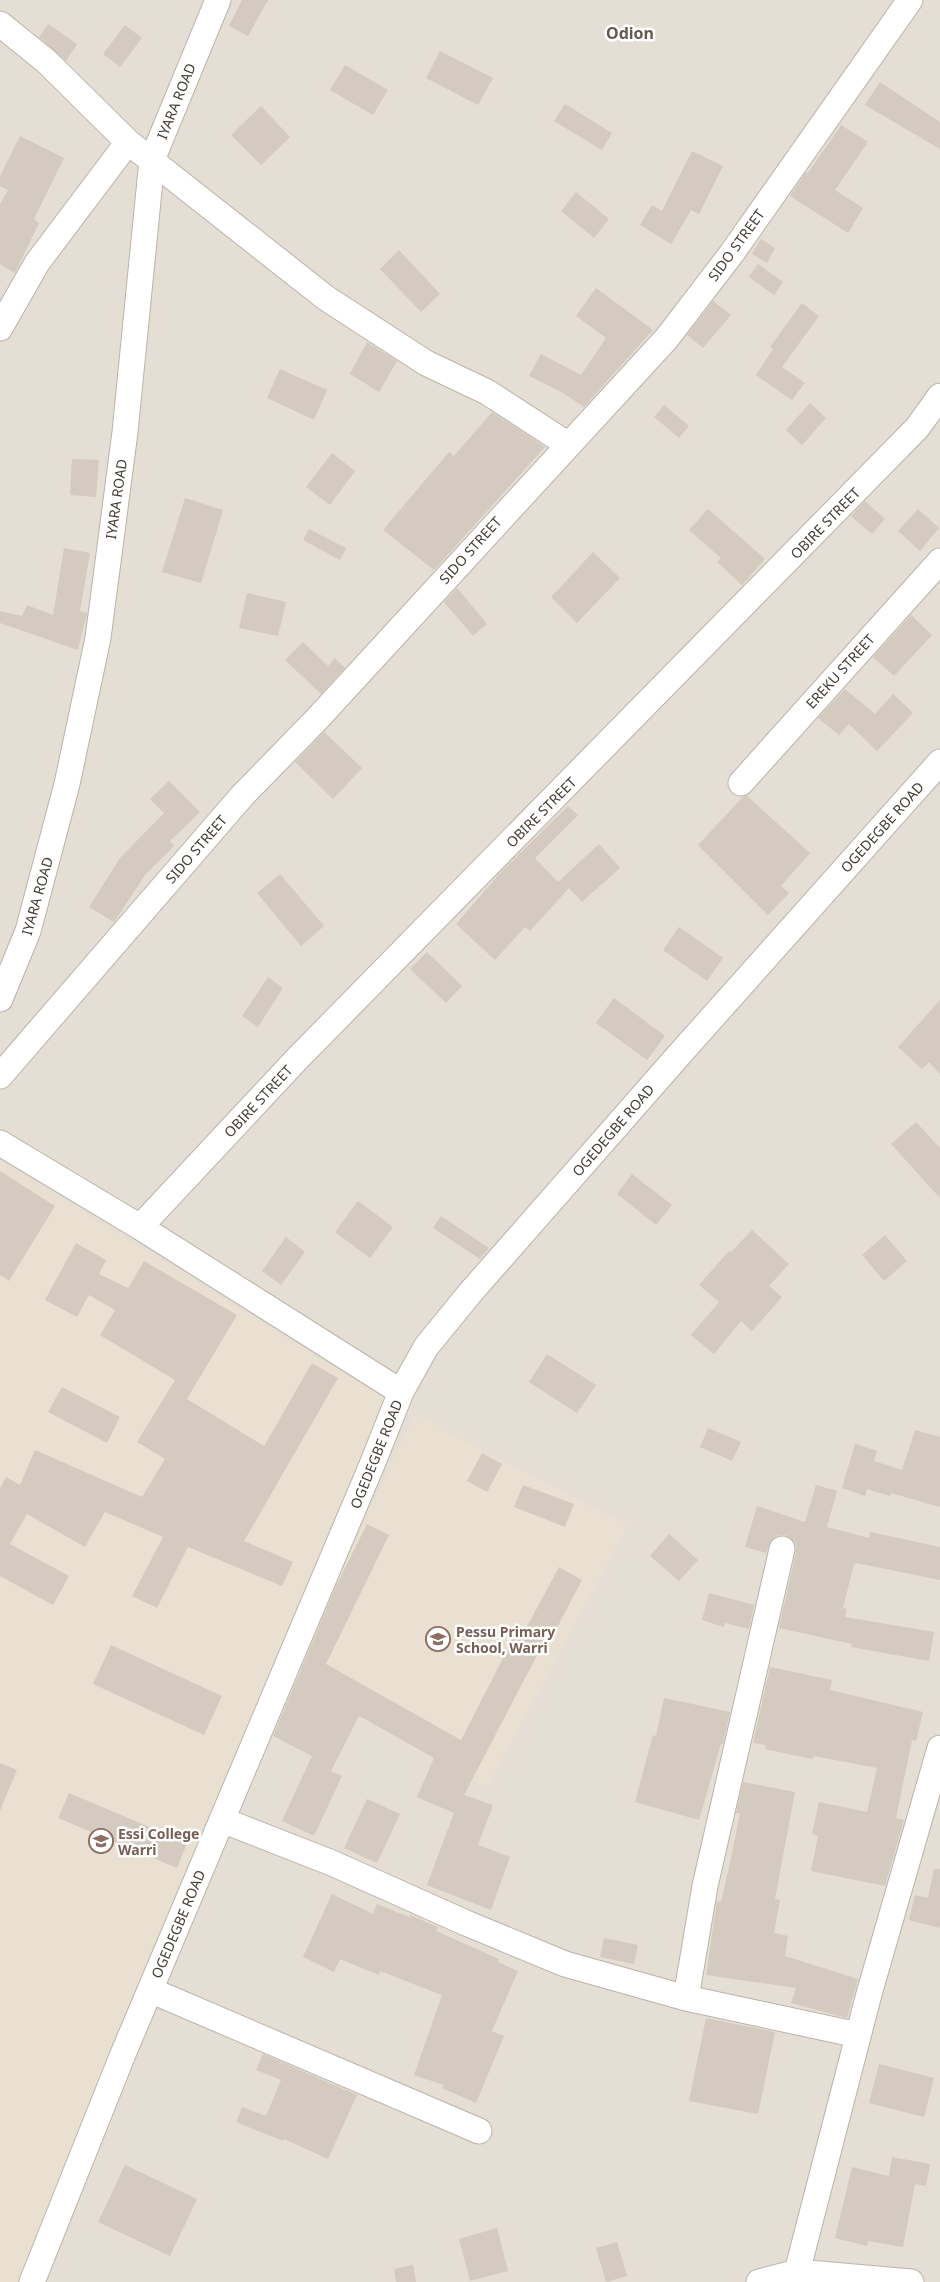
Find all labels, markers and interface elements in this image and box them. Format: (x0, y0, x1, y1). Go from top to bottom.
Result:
district label: Odion (606, 22, 654, 44)
street label: IYARA ROAD (152, 60, 200, 142)
street label: SIDO STREET (703, 205, 769, 285)
street label: IYARA ROAD (101, 458, 131, 540)
street label: OBIRE STREET (786, 483, 864, 563)
street label: SIDO STREET (435, 512, 506, 588)
street label: EREKU STREET (801, 629, 879, 712)
street label: OBIRE STREET (502, 772, 581, 851)
street label: OGEDEGBE ROAD (836, 777, 928, 877)
street label: SIDO STREET (161, 811, 231, 887)
street label: IYARA ROAD (17, 855, 57, 937)
street label: OBIRE STREET (220, 1061, 297, 1141)
street label: OGEDEGBE ROAD (568, 1080, 658, 1180)
street label: OGEDEGBE ROAD (345, 1397, 407, 1511)
place label: Pessu Primary School, Warri (456, 1622, 555, 1657)
school or university icon: Pessu Primary School, Warri (425, 1626, 451, 1652)
place label: Essi College Warri (118, 1824, 199, 1859)
school or university icon: Essi College Warri (88, 1828, 114, 1854)
street label: OGEDEGBE ROAD (147, 1867, 209, 1981)

